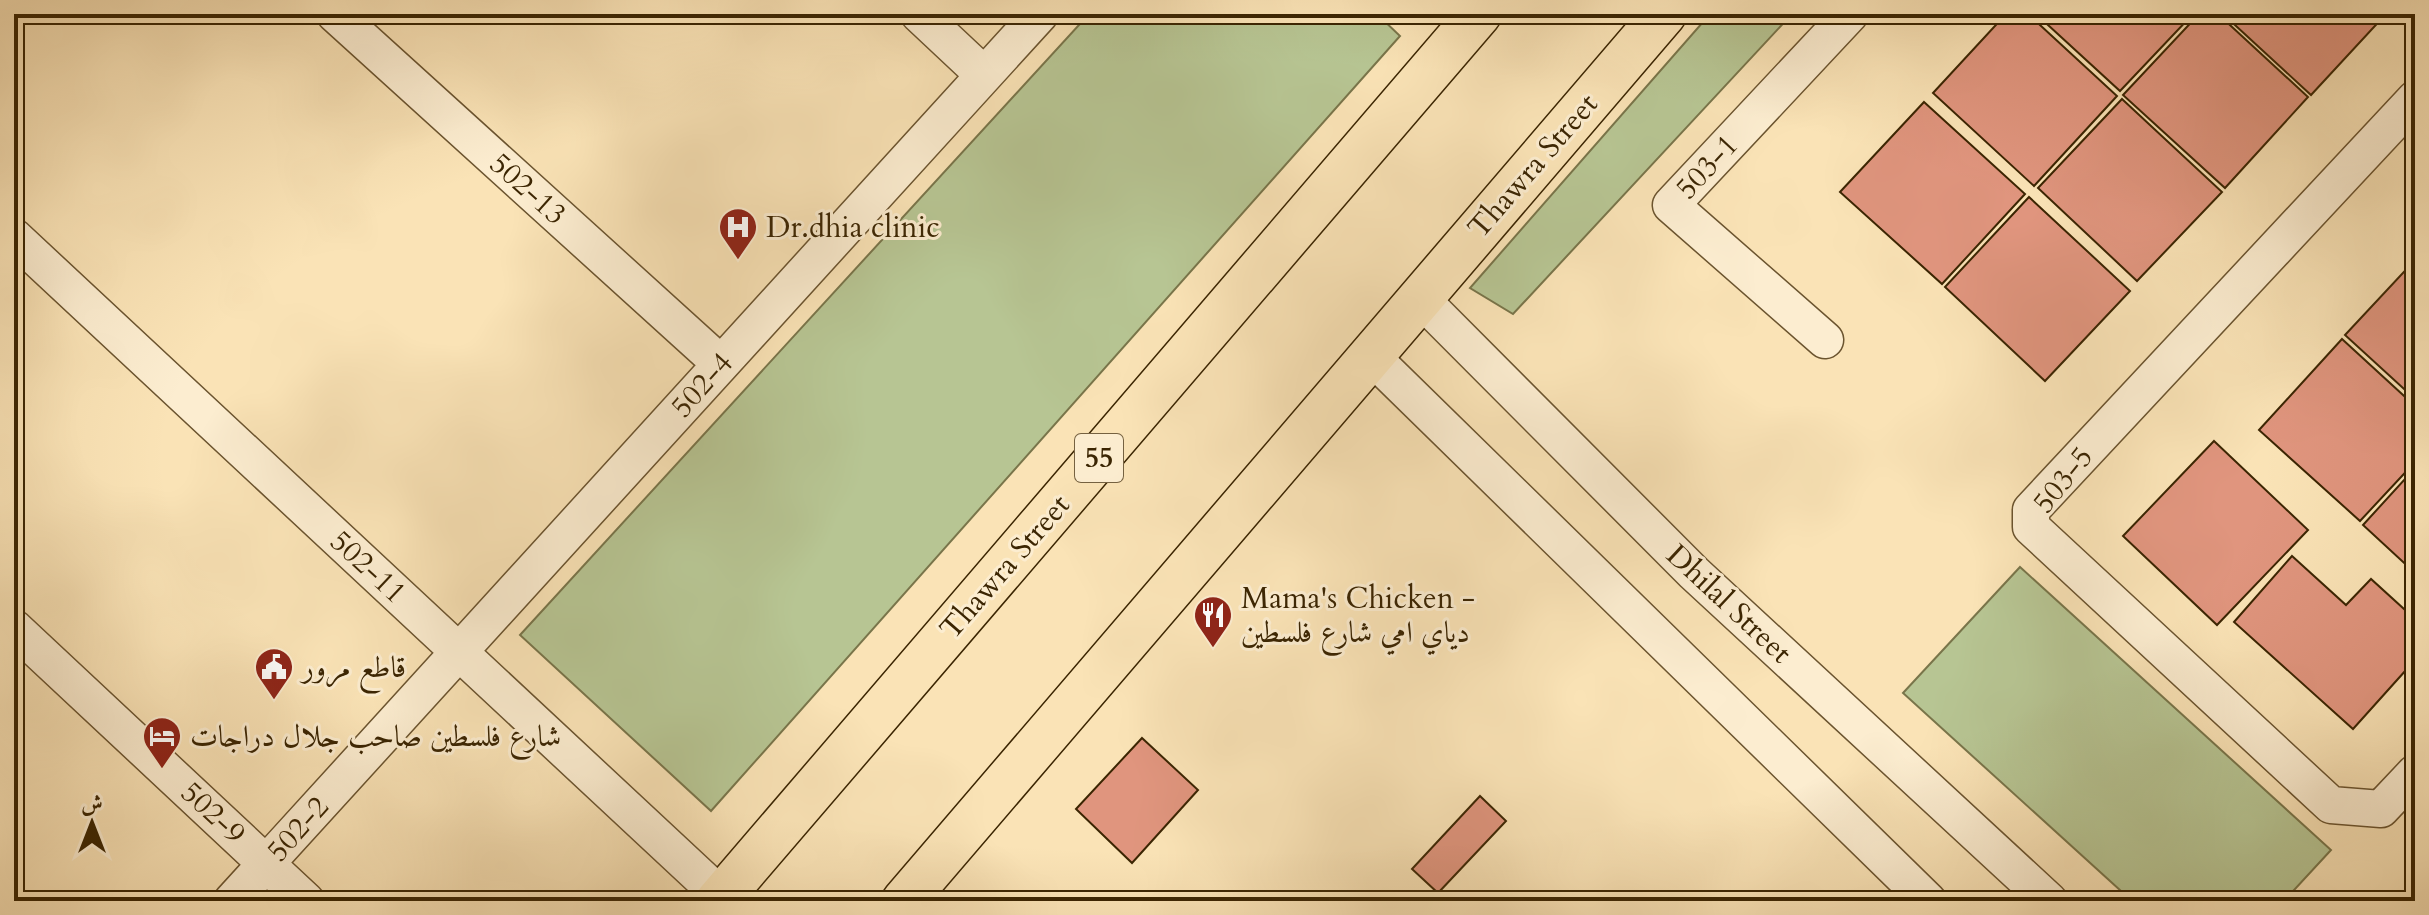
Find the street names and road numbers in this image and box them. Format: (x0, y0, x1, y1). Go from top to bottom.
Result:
street label: Thawra Street (1459, 84, 1608, 247)
street label: 503-1 (1666, 126, 1748, 208)
street label: 502-13 (481, 144, 575, 234)
street label: 502-4 (662, 343, 742, 427)
road number: 55 (1075, 434, 1123, 482)
street label: 503-5 (2024, 438, 2102, 522)
street label: Thawra Street (931, 485, 1080, 648)
street label: 502-11 (321, 521, 415, 613)
street label: Dhilal Street (1657, 535, 1801, 673)
street label: 502-9 (172, 772, 254, 854)
street label: 502-2 (258, 787, 338, 871)

